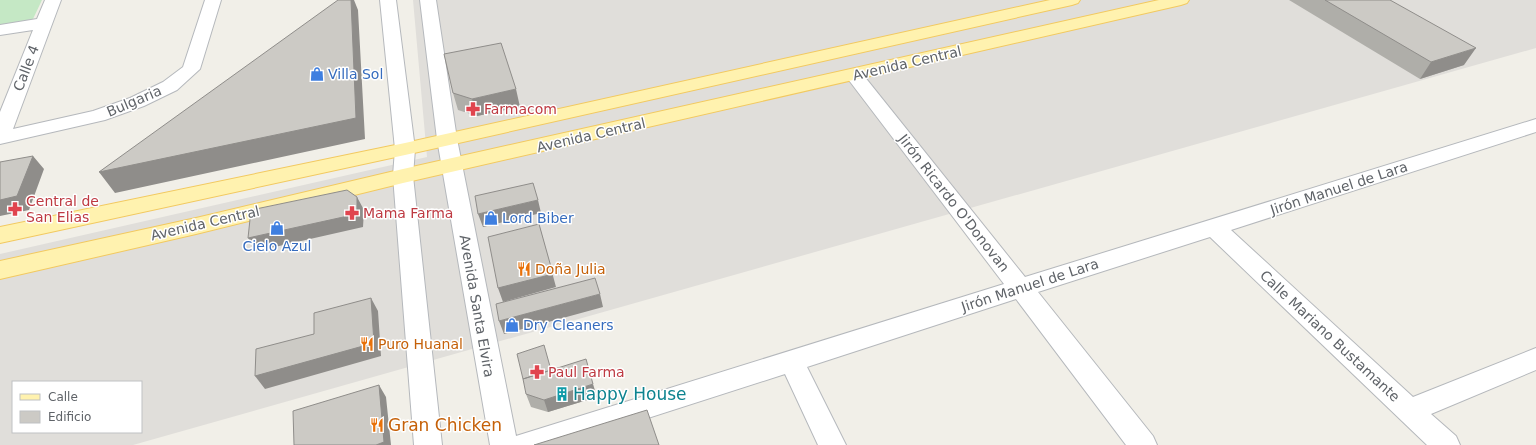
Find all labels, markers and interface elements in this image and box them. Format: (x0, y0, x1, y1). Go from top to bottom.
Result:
street label: Calle 4 (10, 43, 42, 93)
street label: Avenida Central (851, 43, 963, 83)
shop icon: Villa Sol (309, 66, 325, 82)
place label: Villa Sol (328, 66, 383, 82)
street label: Bulgaria (104, 82, 164, 120)
pharmacy icon: Farmacom (465, 101, 481, 117)
place label: Farmacom (484, 101, 557, 117)
street label: Avenida Central (535, 115, 647, 155)
street label: Jirón Ricardo O'Donovan (895, 130, 1013, 275)
street label: Jirón Manuel de Lara (1267, 158, 1410, 218)
place label: Central de San Elias (26, 193, 99, 225)
pharmacy icon: Central de San Elias (7, 201, 23, 217)
street label: Avenida Central (149, 203, 261, 243)
pharmacy icon: Mama Farma (344, 205, 360, 221)
place label: Mama Farma (363, 205, 453, 221)
shop icon: Lord Biber (483, 210, 499, 226)
place label: Lord Biber (502, 210, 574, 226)
shop icon: Cielo Azul (269, 220, 285, 236)
street label: Avenida Santa Elvira (457, 233, 497, 379)
place label: Cielo Azul (243, 238, 311, 254)
street label: Jirón Manuel de Lara (958, 255, 1101, 315)
restaurant icon: Doña Julia (516, 261, 532, 277)
place label: Doña Julia (535, 261, 606, 277)
street label: Calle Mariano Bustamante (1257, 267, 1403, 405)
shop icon: Dry Cleaners (504, 317, 520, 333)
place label: Dry Cleaners (523, 317, 614, 333)
restaurant icon: Puro Huanal (359, 336, 375, 352)
place label: Puro Huanal (378, 336, 463, 352)
pharmacy icon: Paul Farma (529, 364, 545, 380)
place label: Paul Farma (548, 364, 625, 380)
legend (12, 381, 142, 433)
place label: Happy House (573, 384, 687, 404)
building icon: Happy House (554, 386, 570, 402)
text: Calle (48, 390, 78, 404)
text: Edificio (48, 410, 91, 424)
place label: Gran Chicken (388, 415, 502, 435)
restaurant icon: Gran Chicken (369, 417, 385, 433)

